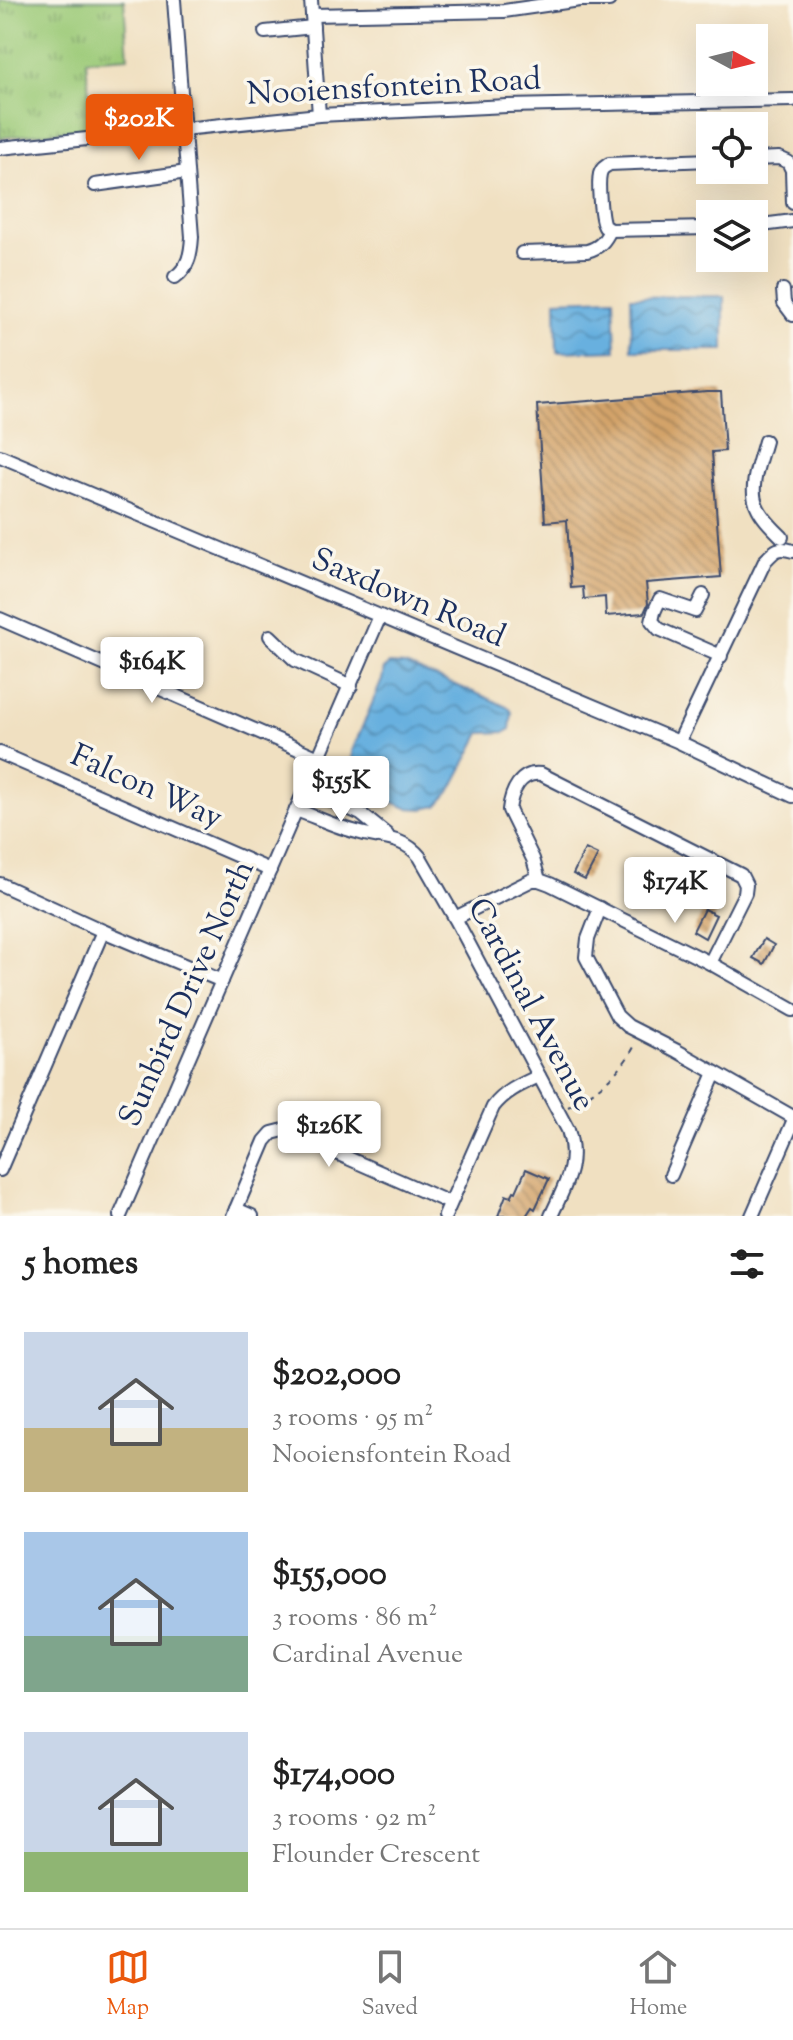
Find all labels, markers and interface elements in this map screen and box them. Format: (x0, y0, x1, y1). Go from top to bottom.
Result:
north arrow (696, 24, 768, 96)
map controls (696, 24, 768, 272)
street label: Nooiensfontein Road (246, 57, 542, 119)
pin: $202K (83, 94, 195, 162)
text: $202K (104, 101, 174, 138)
button: locate (696, 112, 768, 184)
button: layers (696, 200, 768, 272)
street label: Saxdown Road (304, 537, 512, 661)
pin: $164K (96, 637, 208, 705)
text: $164K (118, 644, 186, 681)
street label: Falcon Way (63, 734, 230, 842)
pin: $155K (285, 756, 397, 824)
text: $155K (311, 763, 371, 800)
street label: Sunbird Drive North (109, 853, 268, 1135)
pin: $174K (619, 857, 731, 925)
text: $174K (642, 864, 708, 901)
street label: Cardinal Avenue (454, 890, 606, 1120)
pin: $126K (273, 1101, 385, 1169)
text: $126K (296, 1108, 362, 1145)
text: 5 homes (24, 1240, 138, 1289)
icon: filters (725, 1242, 769, 1286)
text: $202,000 (272, 1351, 401, 1400)
icon: home (88, 1364, 184, 1460)
text: 3 rooms · 95 m² (272, 1400, 433, 1437)
text: Nooiensfontein Road (272, 1437, 511, 1474)
text: $155,000 (272, 1551, 387, 1600)
icon: home (88, 1564, 184, 1660)
text: 3 rooms · 86 m² (272, 1600, 437, 1637)
text: Cardinal Avenue (272, 1637, 463, 1674)
text: $174,000 (272, 1751, 395, 1800)
icon: home (88, 1764, 184, 1860)
text: 3 rooms · 92 m² (272, 1800, 436, 1837)
text: Flounder Crescent (272, 1837, 480, 1874)
tab: Map (106, 1945, 150, 2025)
tab: Saved (361, 1945, 418, 2025)
tab: Home (630, 1945, 687, 2025)

